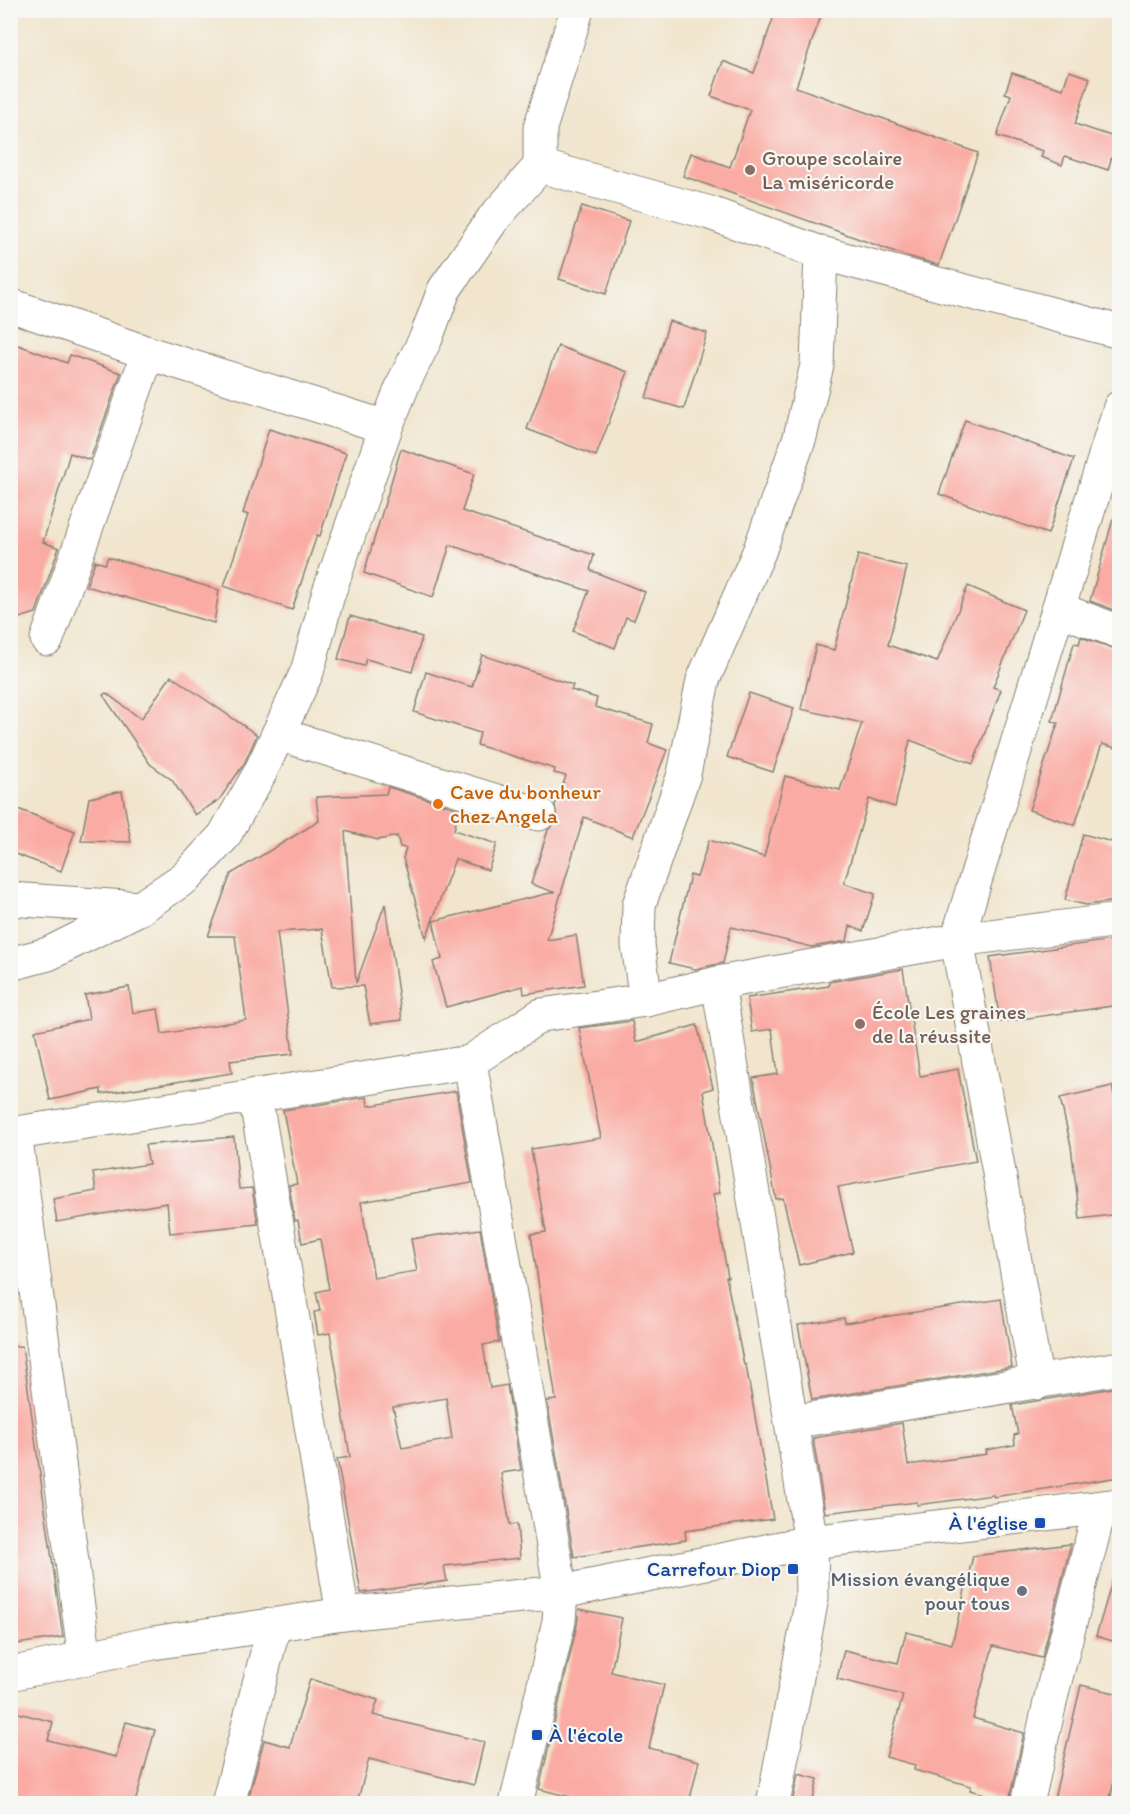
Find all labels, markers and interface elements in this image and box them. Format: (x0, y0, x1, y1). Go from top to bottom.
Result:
place label: Groupe scolaire La miséricorde (762, 145, 902, 194)
marker: Groupe scolaire La miséricorde (743, 163, 757, 177)
place label: Cave du bonheur chez Angela (450, 779, 601, 828)
marker: Cave du bonheur chez Angela (431, 797, 445, 811)
place label: École Les graines de la réussite (872, 999, 1026, 1048)
marker: École Les graines de la réussite (853, 1017, 867, 1031)
place label: À l'église (949, 1510, 1028, 1535)
marker: À l'église (1033, 1516, 1047, 1530)
place label: Carrefour Diop (647, 1556, 781, 1581)
marker: Carrefour Diop (786, 1562, 800, 1576)
place label: Mission évangélique pour tous (830, 1566, 1010, 1615)
marker: Mission évangélique pour tous (1015, 1584, 1029, 1598)
place label: À l'école (549, 1722, 623, 1747)
marker: À l'école (530, 1728, 544, 1742)

